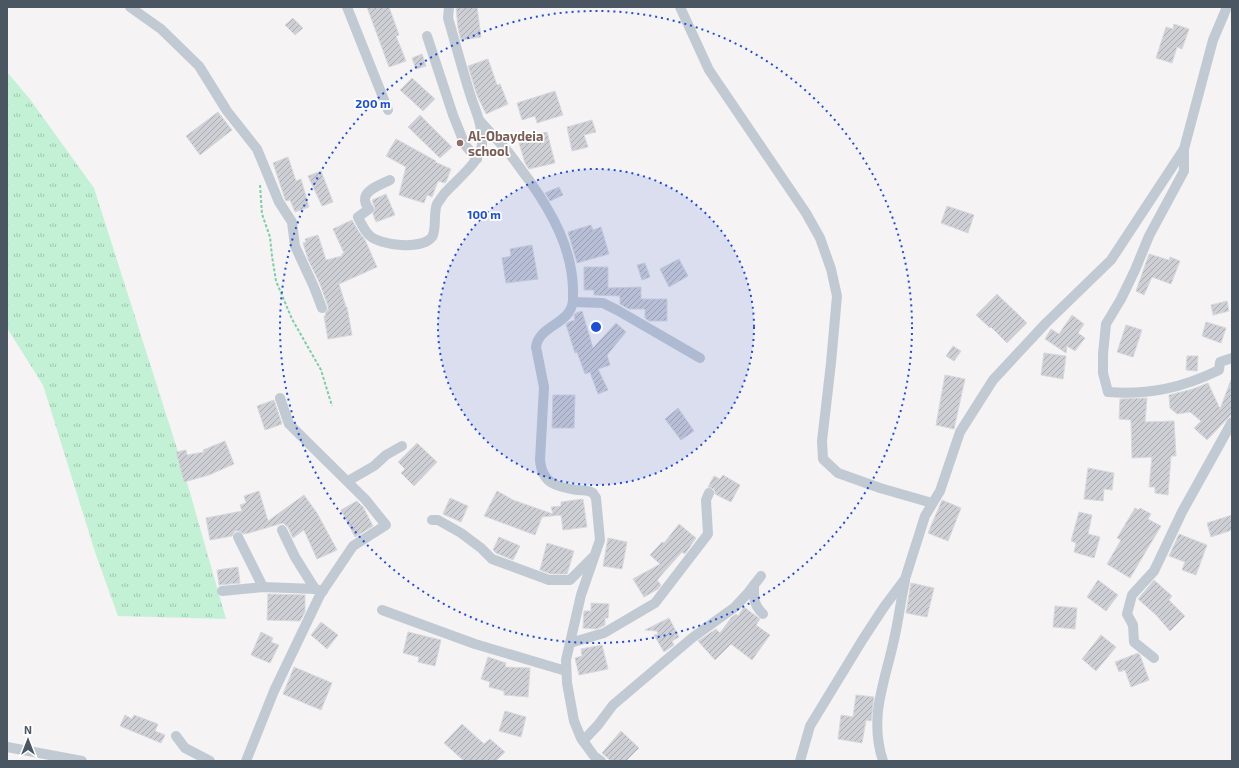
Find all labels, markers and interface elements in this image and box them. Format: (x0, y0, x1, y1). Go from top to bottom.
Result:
text: 200 m (355, 96, 391, 110)
place label: Al-Obaydeia school (468, 128, 543, 159)
marker: Al-Obaydeia school (455, 138, 465, 148)
text: 100 m (467, 207, 501, 221)
centre of rings (589, 320, 603, 334)
north arrow (8, 720, 48, 760)
text: N (24, 723, 32, 736)

